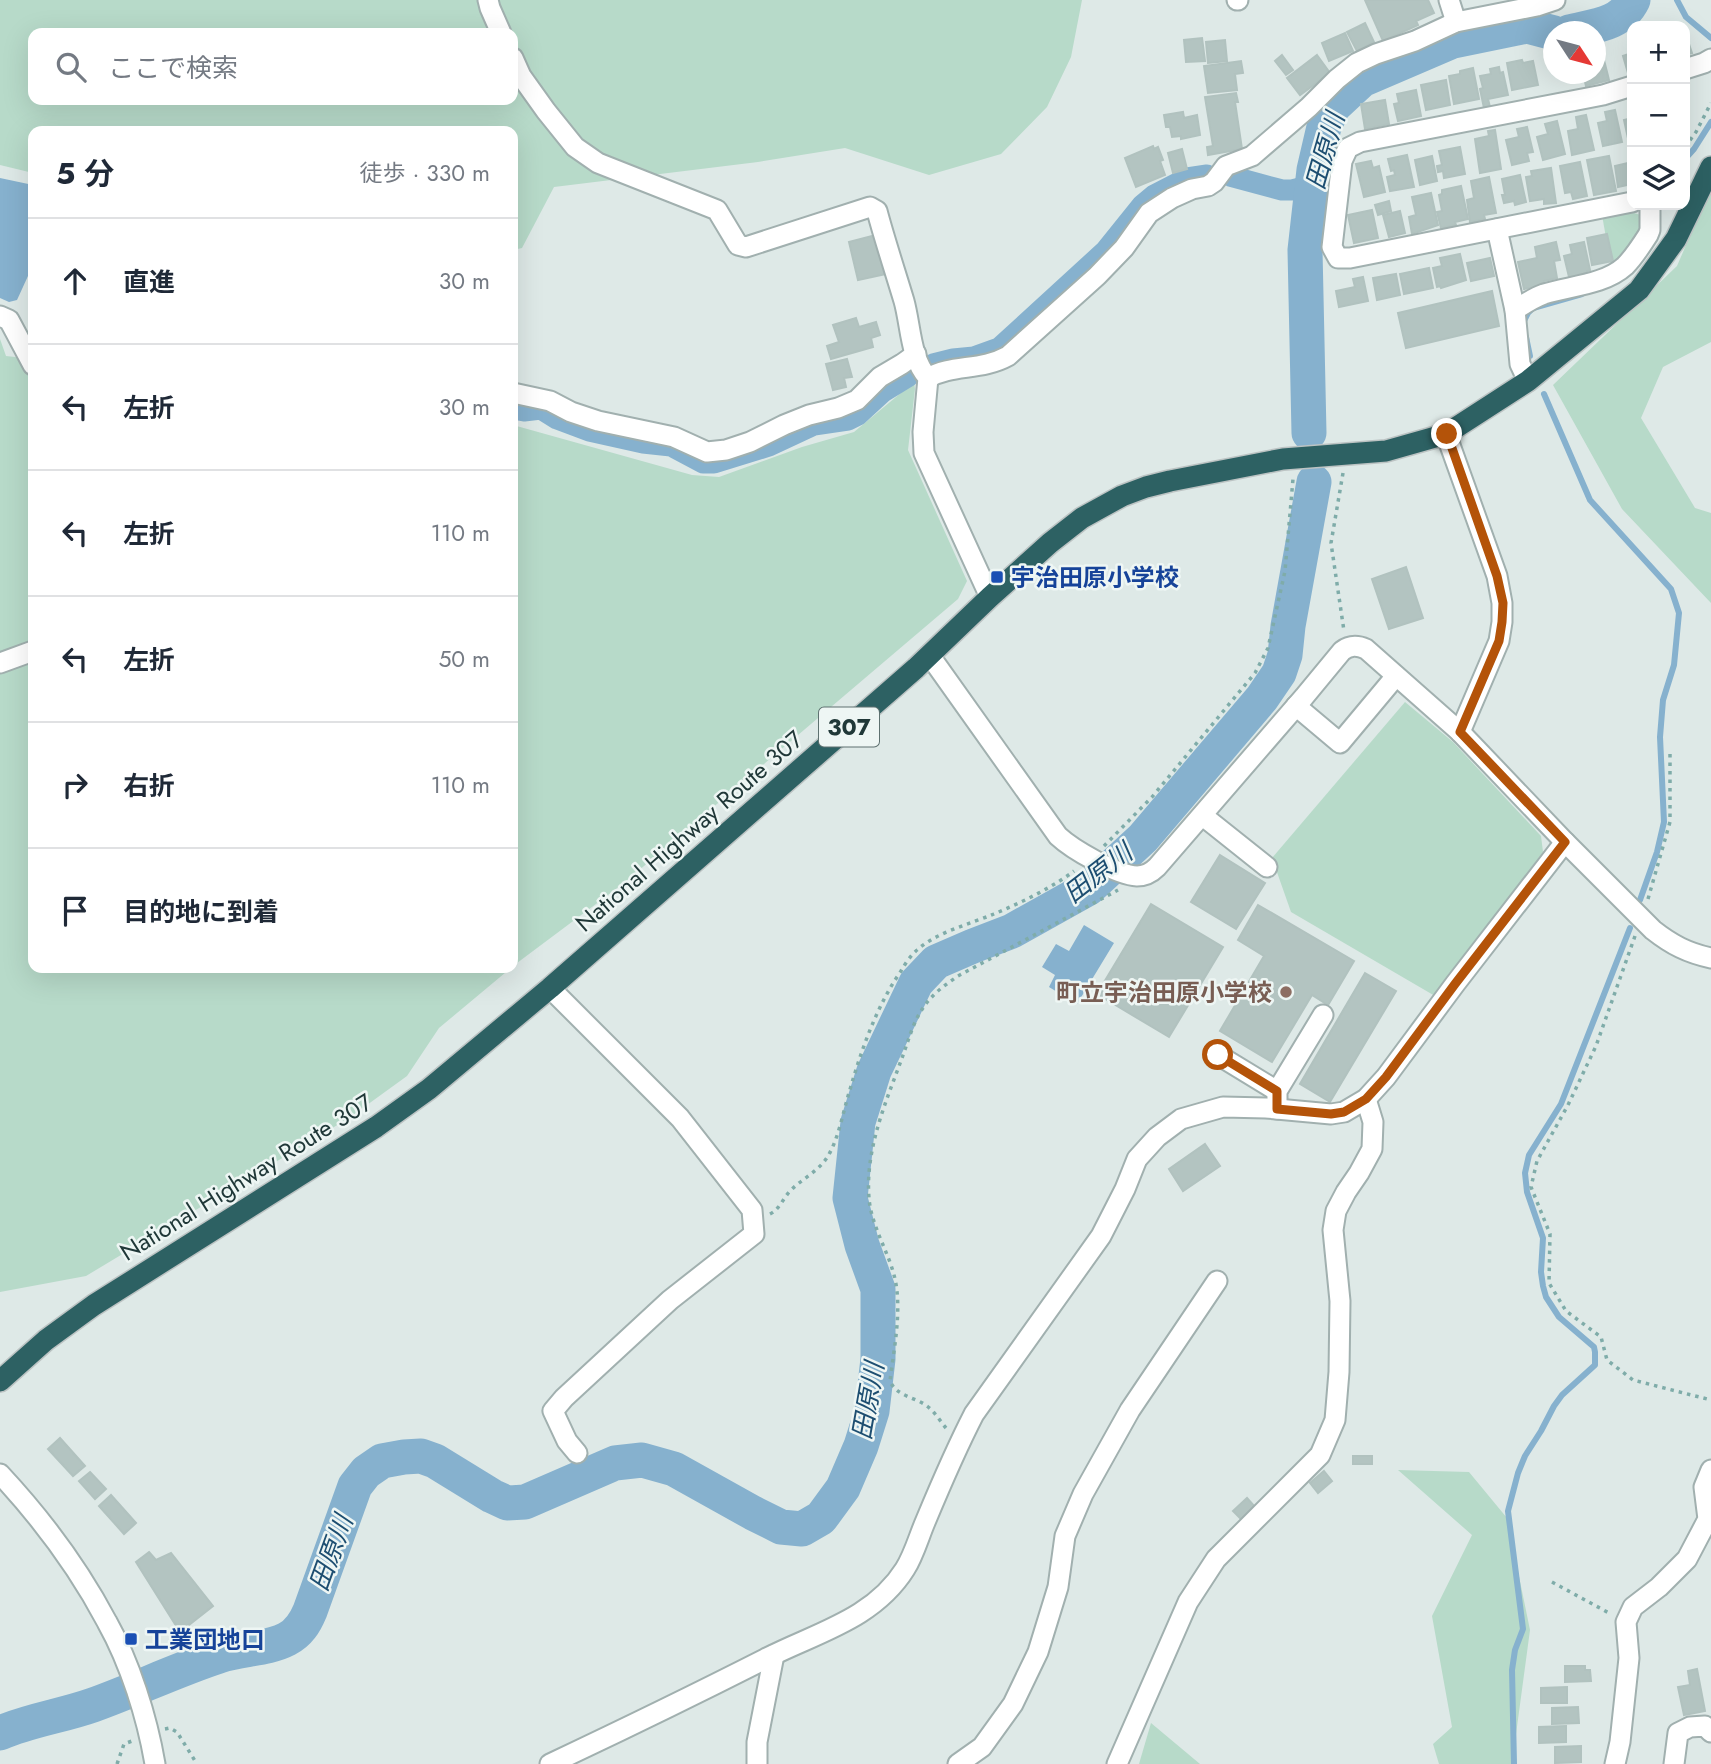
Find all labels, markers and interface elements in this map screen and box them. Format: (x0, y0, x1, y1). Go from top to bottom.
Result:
north arrow (1543, 21, 1606, 84)
map controls (1627, 21, 1690, 210)
button: + (1627, 21, 1690, 84)
search box (28, 28, 518, 105)
icon: search (52, 48, 90, 86)
text: ここで検索 (108, 49, 238, 87)
button: − (1627, 84, 1690, 147)
water label: 田原川 (1296, 105, 1355, 194)
button: layers (1627, 147, 1690, 210)
text: 5 分 (56, 152, 114, 195)
text: 徒歩 · 330 m (360, 156, 490, 190)
icon: ahead (56, 262, 94, 300)
text: 直進 (123, 263, 175, 301)
text: 30 m (439, 264, 490, 298)
icon: left (56, 388, 94, 426)
text: 左折 (123, 389, 175, 427)
text: 30 m (439, 390, 490, 424)
route end (1431, 418, 1462, 449)
icon: left (56, 514, 94, 552)
text: 左折 (123, 515, 175, 553)
text: 110 m (431, 516, 490, 550)
place label: 宇治田原小学校 (1011, 560, 1179, 595)
marker: 宇治田原小学校 (989, 569, 1005, 585)
icon: left (56, 640, 94, 678)
text: 左折 (123, 641, 175, 679)
text: 50 m (438, 642, 490, 676)
road number: 307 (819, 708, 879, 747)
street label: National Highway Route 307 (567, 722, 811, 940)
icon: right (56, 766, 94, 804)
text: 右折 (123, 767, 175, 805)
text: 110 m (431, 768, 490, 802)
water label: 田原川 (1056, 832, 1143, 912)
icon: arrive (56, 892, 94, 930)
text: 目的地に到着 (123, 893, 279, 931)
place label: 町立宇治田原小学校 (1056, 975, 1272, 1010)
marker: 町立宇治田原小学校 (1278, 984, 1294, 1000)
route start (1202, 1039, 1233, 1070)
street label: National Highway Route 307 (113, 1085, 379, 1269)
water label: 田原川 (843, 1356, 894, 1443)
water label: 田原川 (300, 1507, 363, 1596)
place label: 工業団地口 (145, 1622, 265, 1657)
marker: 工業団地口 (123, 1631, 139, 1647)

